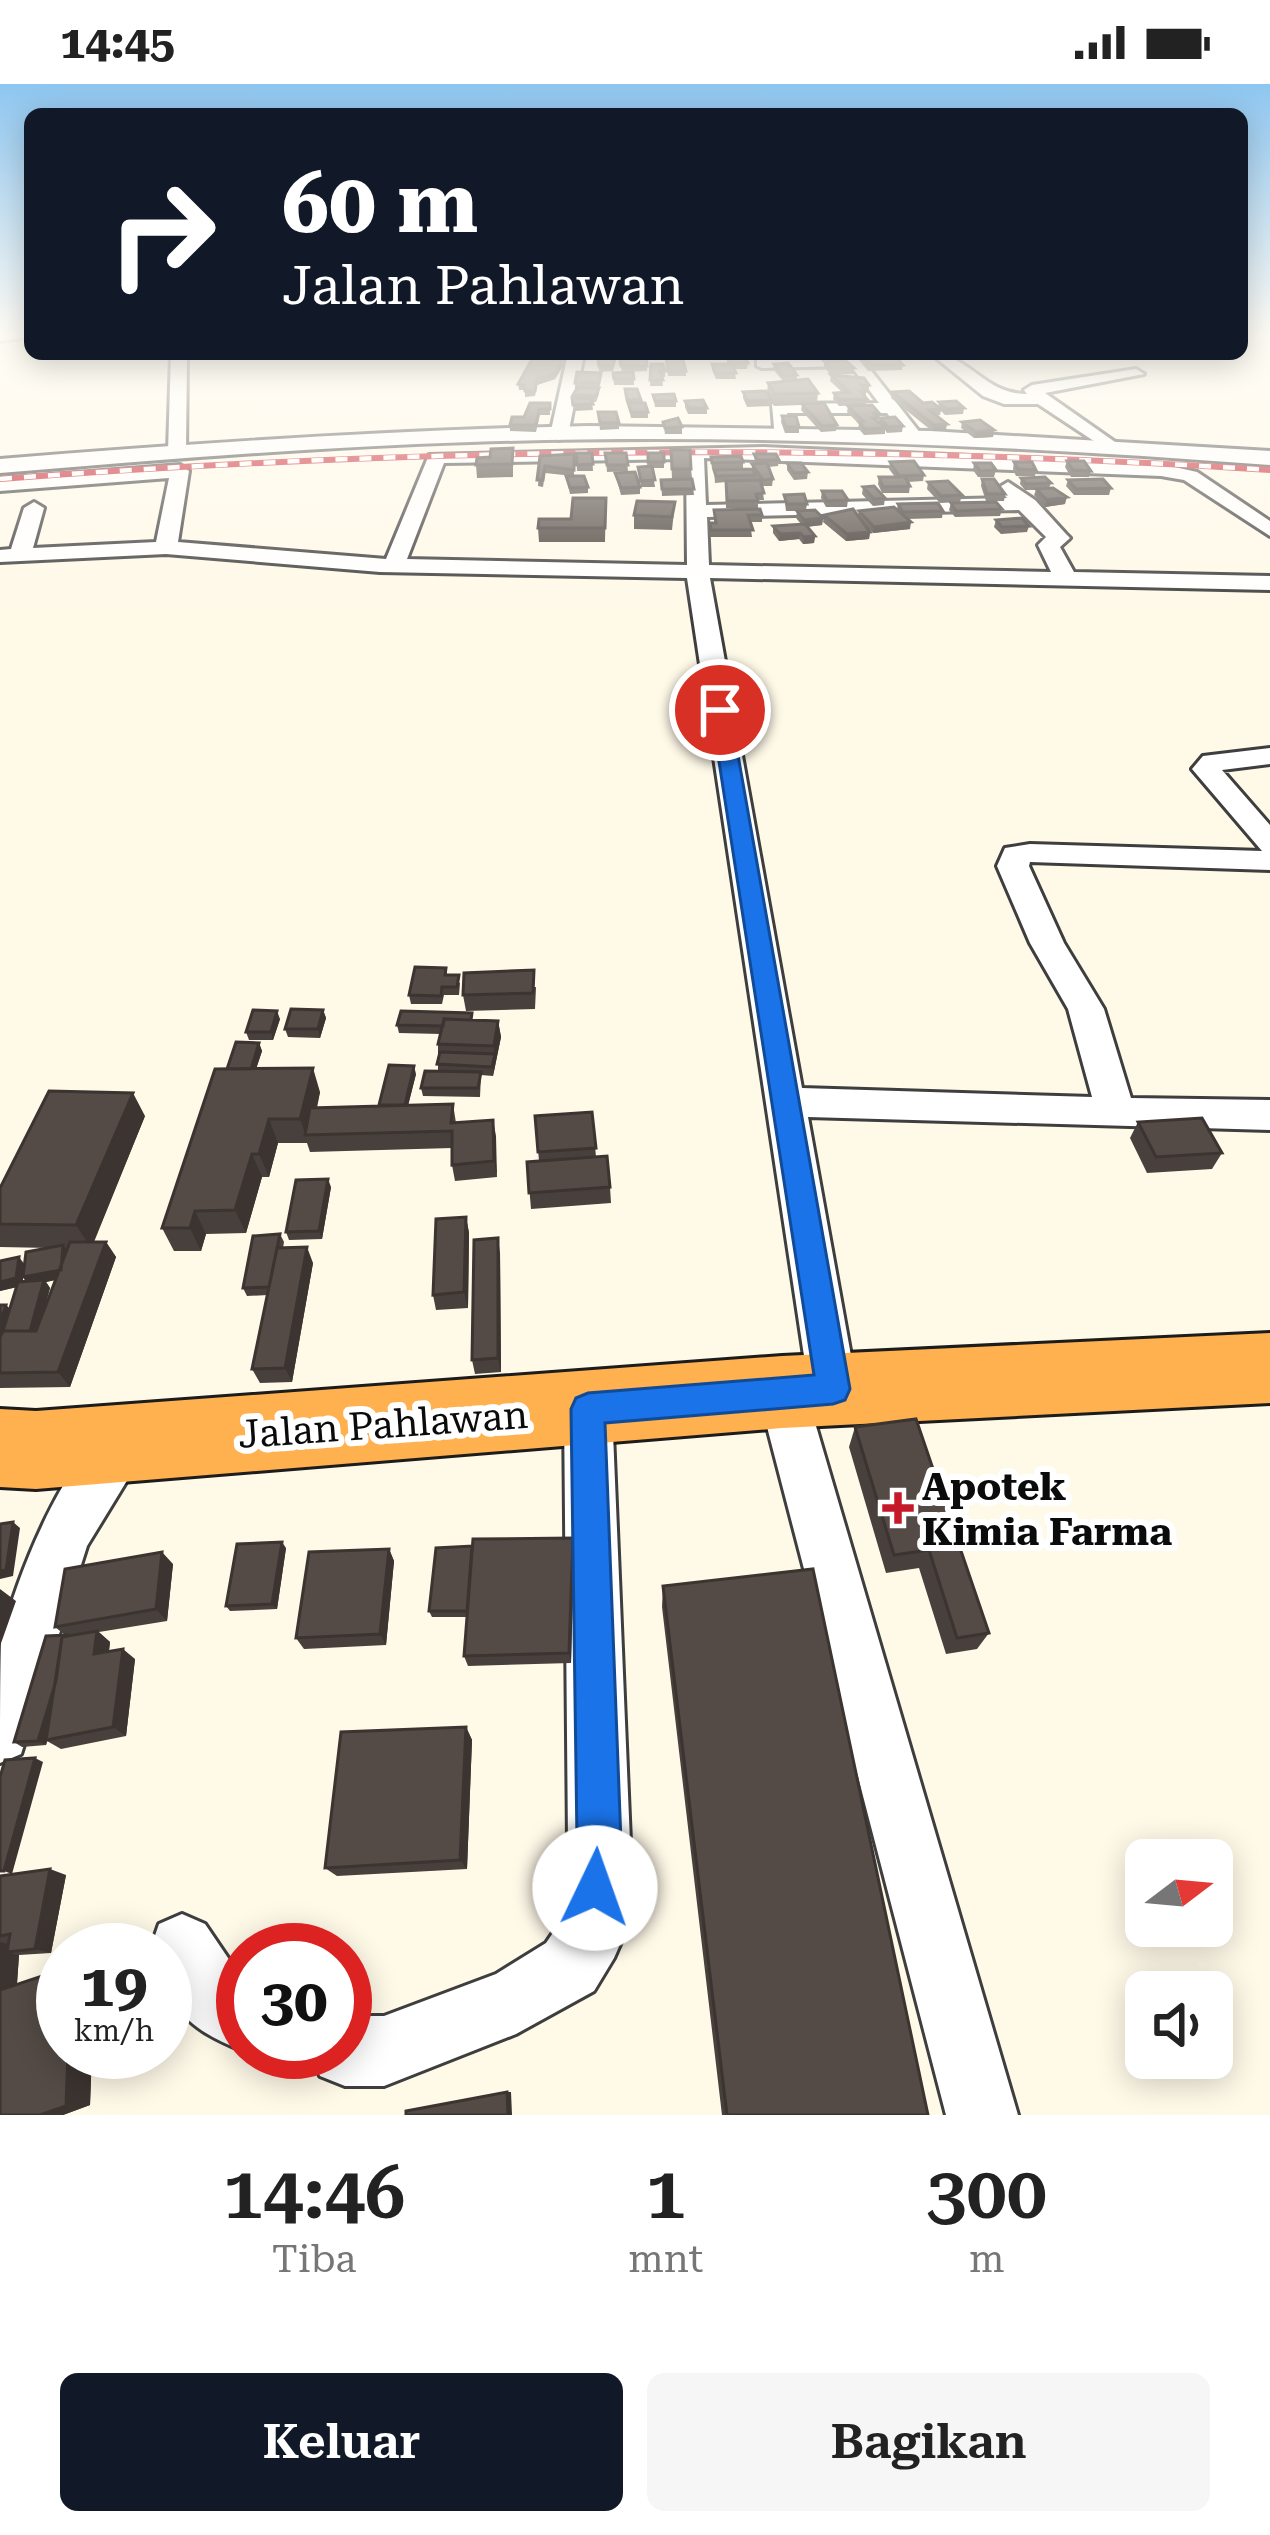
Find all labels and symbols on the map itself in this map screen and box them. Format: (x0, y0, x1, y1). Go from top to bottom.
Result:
pin (669, 659, 771, 761)
street label: Jalan Pahlawan (237, 1392, 530, 1458)
place label: Apotek Kimia Farma (922, 1464, 1172, 1555)
marker: Apotek Kimia Farma (885, 1495, 911, 1521)
position arrow (532, 1825, 658, 1951)
north arrow (1125, 1839, 1233, 1947)
speed limit sign: 30 (216, 1923, 372, 2079)

